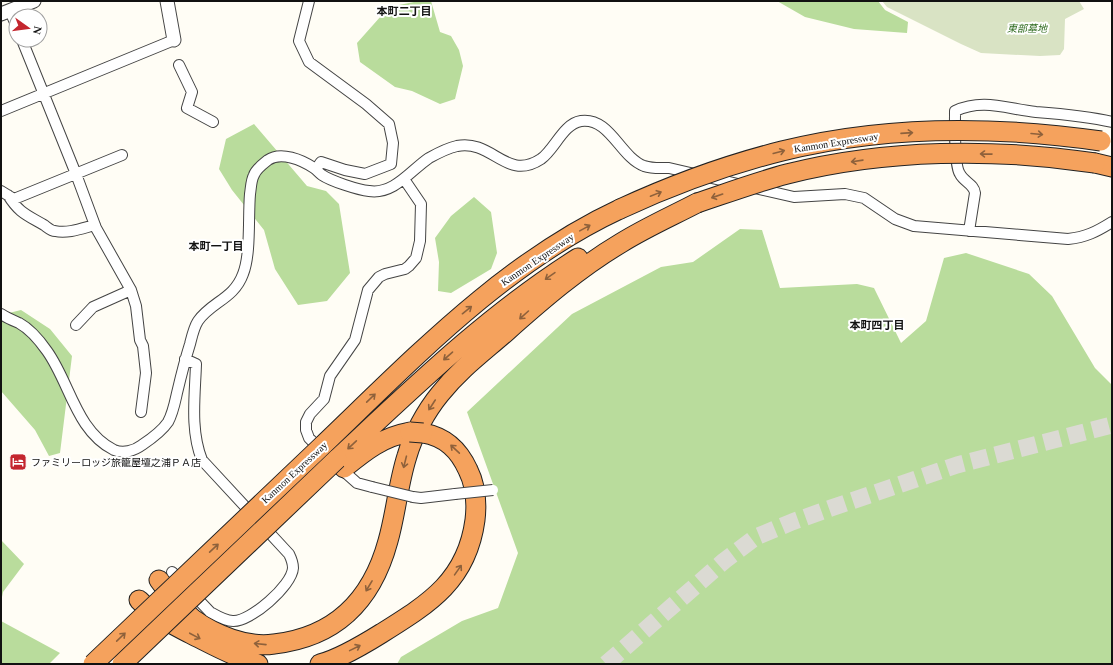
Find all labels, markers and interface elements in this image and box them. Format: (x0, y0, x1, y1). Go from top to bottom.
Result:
district label: 本町二丁目 (377, 5, 432, 17)
north arrow (8, 8, 48, 48)
park label: 東部墓地 (1007, 23, 1048, 34)
text: N (31, 25, 44, 36)
one-way arrow (900, 129, 913, 136)
street label: Kanmon Expressway (793, 130, 879, 155)
one-way arrow (1030, 130, 1043, 137)
one-way arrow (772, 148, 785, 155)
one-way arrow (980, 150, 993, 157)
one-way arrow (851, 157, 864, 165)
one-way arrow (649, 190, 661, 197)
one-way arrow (711, 193, 724, 200)
one-way arrow (578, 223, 590, 231)
street label: Kanmon Expressway (499, 231, 576, 288)
district label: 本町一丁目 (189, 240, 244, 252)
one-way arrow (545, 272, 556, 280)
one-way arrow (462, 306, 472, 315)
one-way arrow (519, 310, 529, 320)
district label: 本町四丁目 (850, 319, 905, 331)
one-way arrow (442, 352, 453, 361)
one-way arrow (366, 394, 376, 403)
one-way arrow (427, 400, 436, 411)
street label: Kanmon Expressway (259, 439, 329, 505)
one-way arrow (347, 440, 357, 449)
one-way arrow (450, 445, 460, 454)
hotel icon: ファミリーロッジ旅籠屋壇之浦ＰＡ店 (8, 452, 28, 472)
one-way arrow (401, 455, 408, 468)
place label: ファミリーロッジ旅籠屋壇之浦ＰＡ店 (31, 457, 201, 468)
one-way arrow (209, 543, 219, 553)
one-way arrow (454, 565, 462, 576)
one-way arrow (364, 580, 372, 592)
one-way arrow (116, 632, 126, 642)
one-way arrow (189, 633, 201, 641)
one-way arrow (254, 640, 267, 648)
one-way arrow (349, 644, 361, 651)

